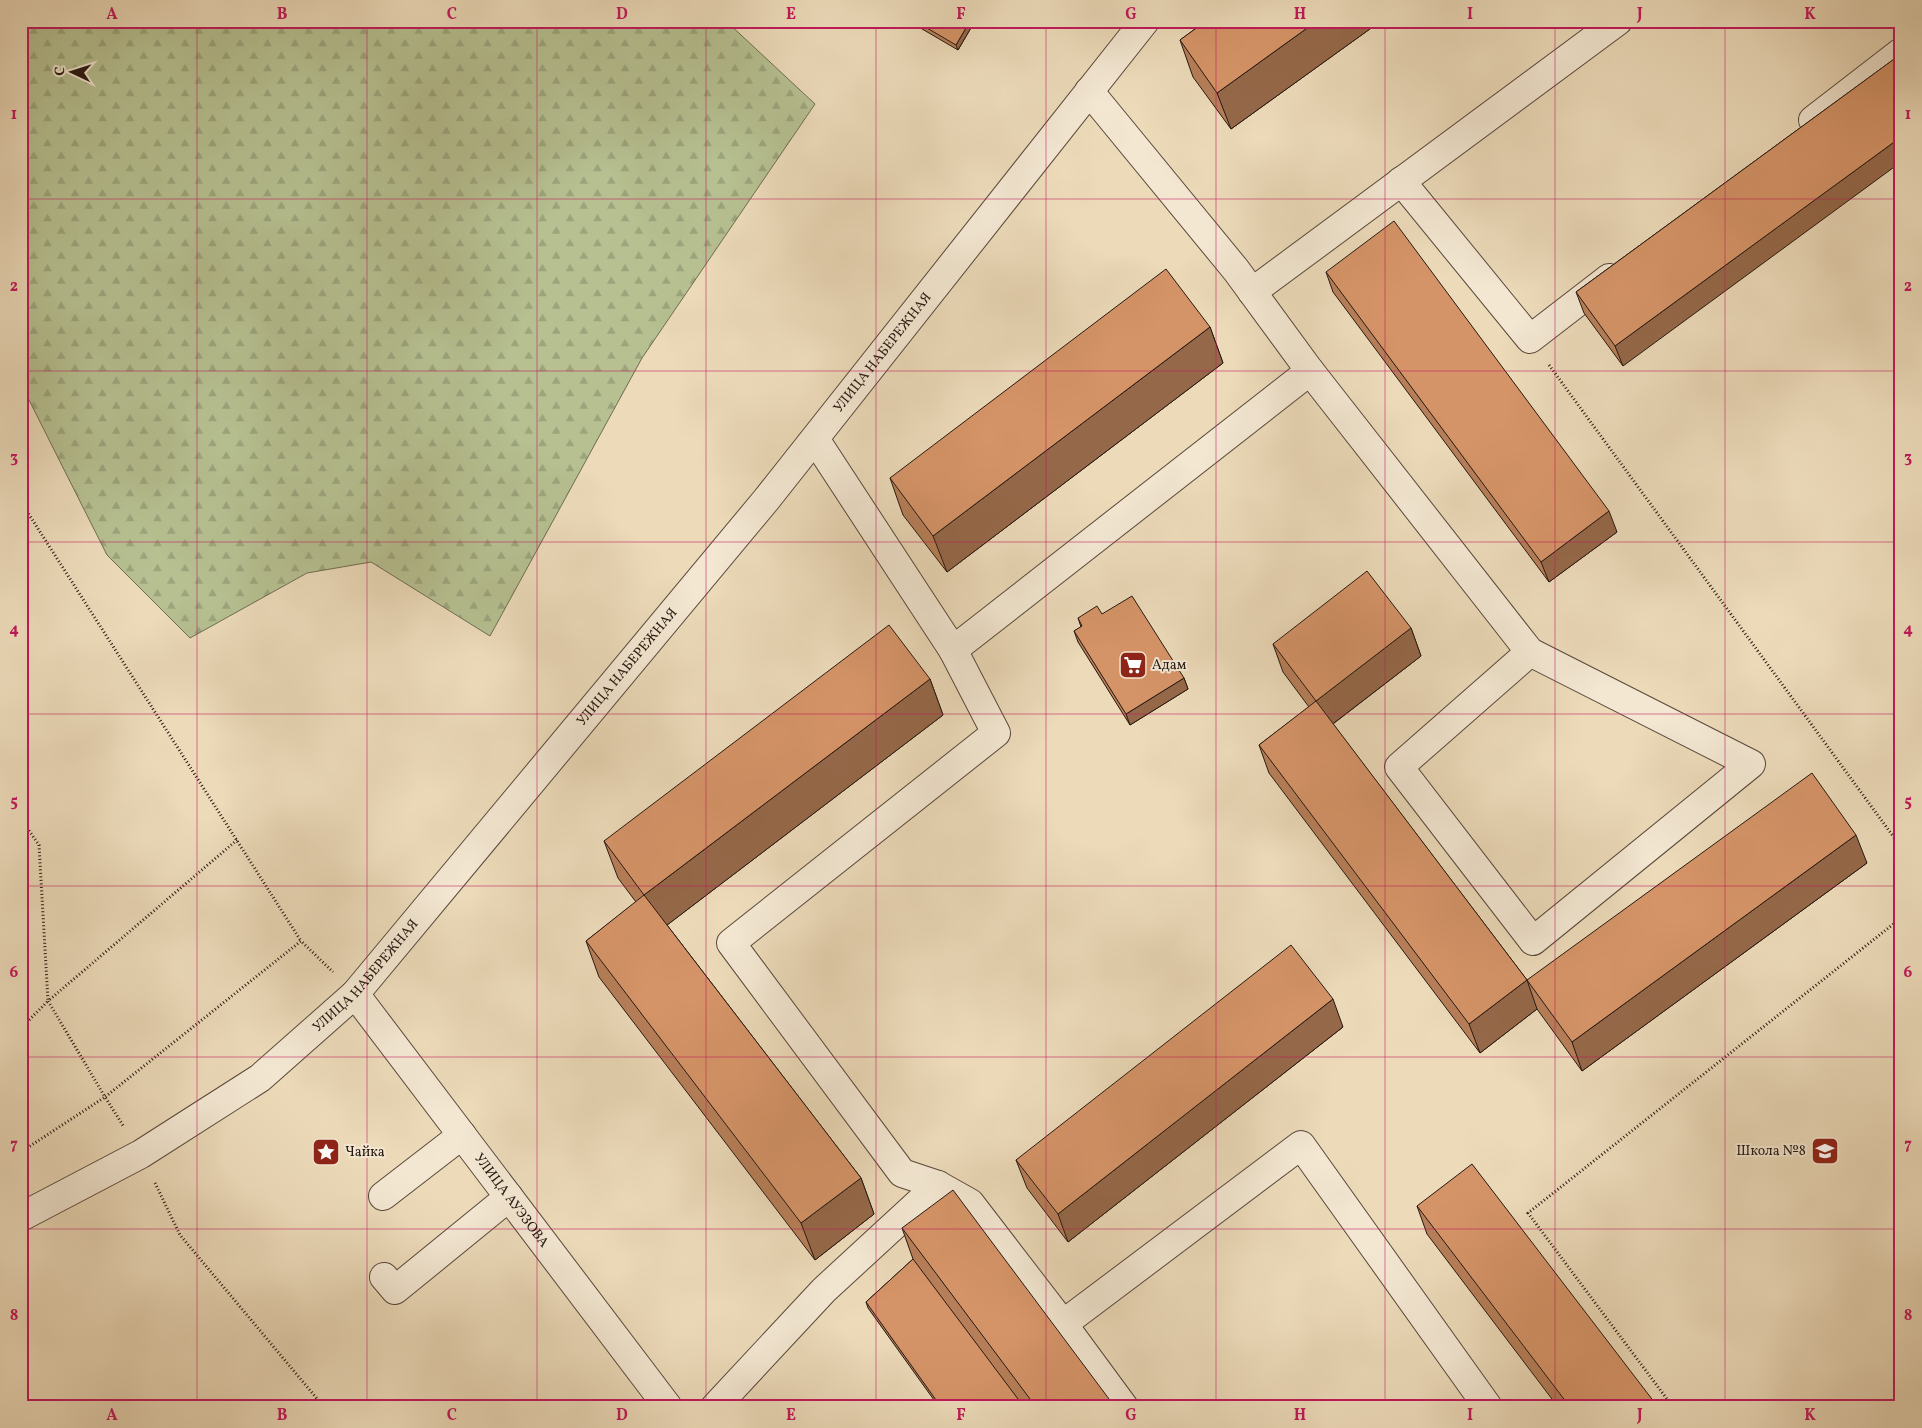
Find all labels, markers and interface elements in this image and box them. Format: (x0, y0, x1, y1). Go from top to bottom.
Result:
text: A (106, 4, 118, 26)
text: B (277, 4, 288, 26)
text: C (447, 4, 457, 26)
text: D (616, 4, 628, 26)
text: E (786, 4, 796, 26)
text: F (956, 4, 966, 26)
text: G (1125, 4, 1137, 26)
text: H (1294, 4, 1306, 26)
text: I (1467, 4, 1473, 26)
text: J (1636, 4, 1643, 26)
text: K (1804, 4, 1816, 26)
north arrow (48, 48, 98, 98)
text: С (51, 66, 70, 76)
text: 1 (11, 104, 17, 126)
text: 1 (1905, 104, 1911, 126)
text: 2 (10, 276, 18, 298)
text: 2 (1904, 276, 1912, 298)
street label: УЛИЦА НАБЕРЕЖНАЯ (829, 289, 936, 417)
text: 3 (10, 447, 18, 469)
text: 3 (1904, 447, 1912, 469)
street label: УЛИЦА НАБЕРЕЖНАЯ (572, 604, 682, 730)
text: 4 (9, 619, 19, 641)
text: 4 (1903, 619, 1913, 641)
supermarket icon: Адам (1118, 650, 1148, 680)
place label: Адам (1152, 656, 1187, 675)
text: 5 (10, 791, 18, 813)
text: 5 (1904, 791, 1912, 813)
street label: УЛИЦА НАБЕРЕЖНАЯ (308, 915, 423, 1037)
text: 6 (10, 962, 19, 984)
text: 6 (1904, 962, 1913, 984)
text: 7 (10, 1134, 18, 1156)
text: 7 (1904, 1134, 1912, 1156)
school or university icon: Школа №8 (1810, 1136, 1840, 1166)
place icon: Чайка (311, 1137, 341, 1167)
place label: Школа №8 (1736, 1142, 1806, 1161)
place label: Чайка (345, 1143, 385, 1162)
street label: УЛИЦА АУЭЗОВА (470, 1149, 553, 1252)
text: 8 (10, 1305, 18, 1327)
text: 8 (1904, 1305, 1912, 1327)
text: A (106, 1405, 118, 1427)
text: B (277, 1405, 288, 1427)
text: C (447, 1405, 457, 1427)
text: D (616, 1405, 628, 1427)
text: E (786, 1405, 796, 1427)
text: F (956, 1405, 966, 1427)
text: G (1125, 1405, 1137, 1427)
text: H (1294, 1405, 1306, 1427)
text: I (1467, 1405, 1473, 1427)
text: J (1636, 1405, 1643, 1427)
text: K (1804, 1405, 1816, 1427)

